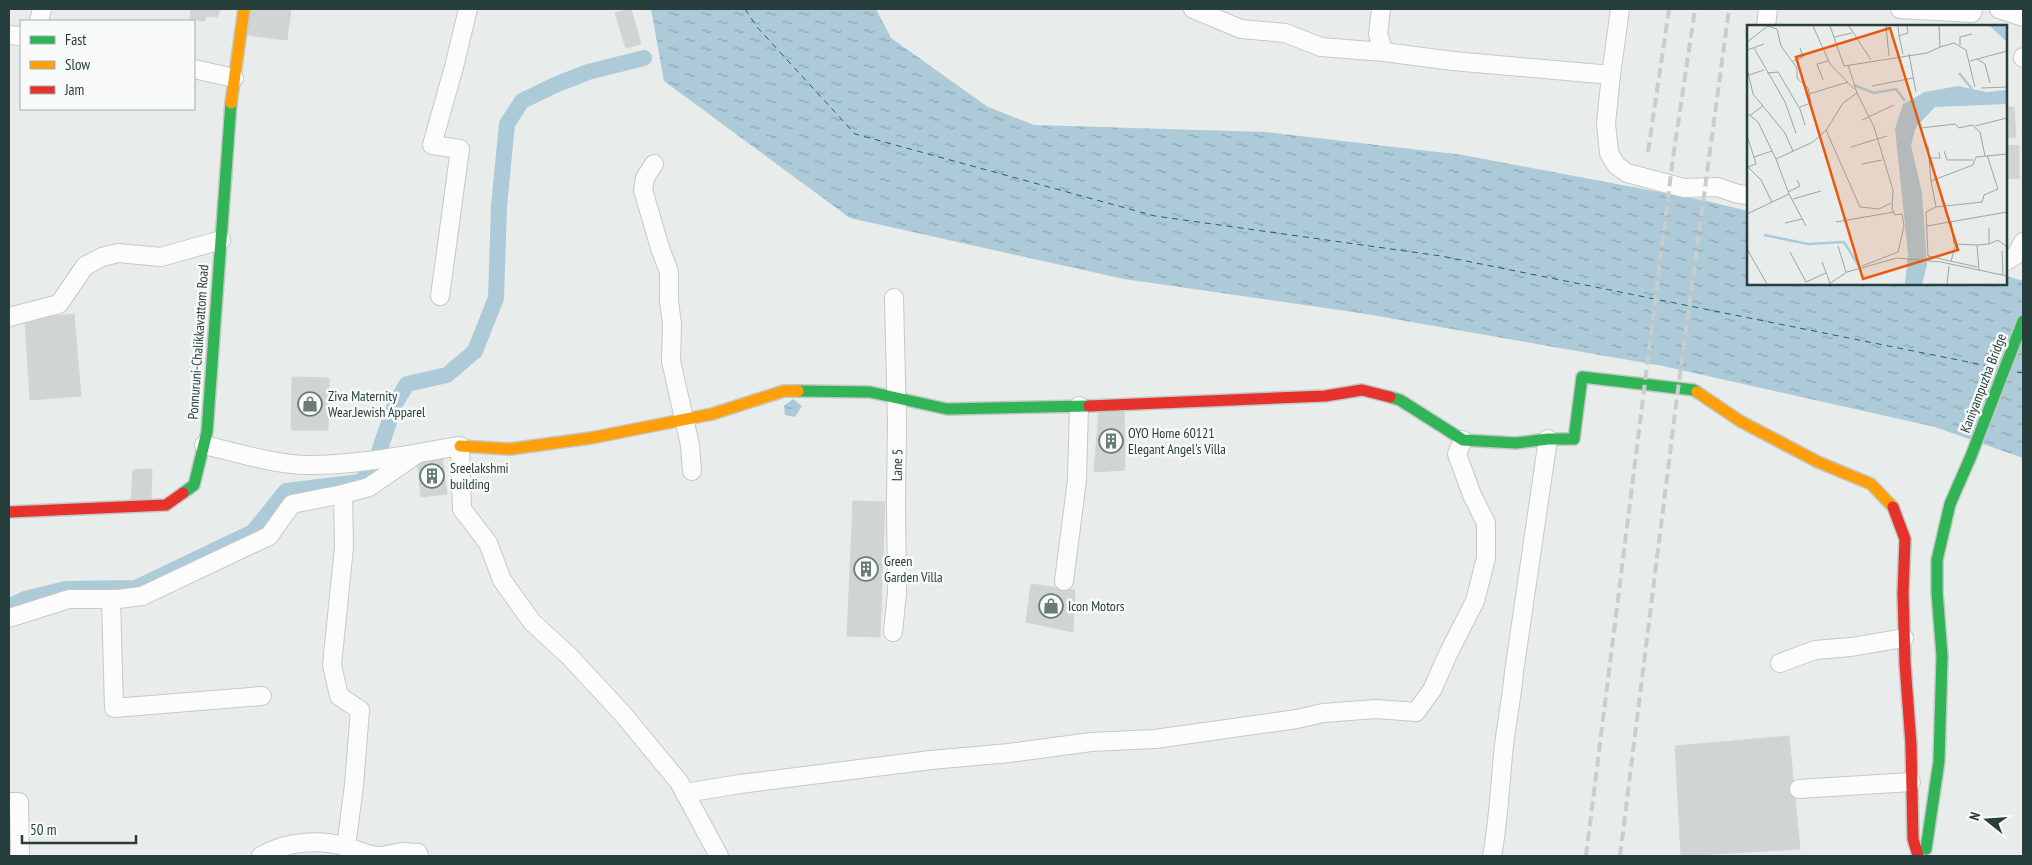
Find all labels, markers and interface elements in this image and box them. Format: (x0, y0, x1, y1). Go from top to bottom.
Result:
legend (20, 20, 195, 110)
inset map (1747, 25, 2007, 285)
text: Fast (65, 30, 86, 49)
text: Slow (65, 55, 90, 74)
text: Jam (64, 80, 84, 99)
street label: Ponnuruni-Chalikkavattom Road (184, 264, 212, 420)
street label: Kaniyampuzha Bridge (1956, 331, 2010, 435)
place label: Ziva Maternity Wear.Jewish Apparel (328, 387, 426, 421)
shop icon: Ziva Maternity Wear.Jewish Apparel (297, 391, 323, 417)
place label: OYO Home 60121 Elegant Angel's Villa (1128, 424, 1226, 458)
building icon: OYO Home 60121 Elegant Angel's Villa (1098, 428, 1124, 454)
street label: Lane 5 (888, 449, 906, 481)
place label: Sreelakshmi building (450, 459, 509, 493)
building icon: Sreelakshmi building (419, 463, 445, 489)
place label: Green Garden Villa (884, 552, 943, 586)
building icon: Green Garden Villa (853, 556, 879, 582)
shop icon: Icon Motors (1038, 593, 1064, 619)
place label: Icon Motors (1068, 597, 1125, 615)
north arrow (1962, 795, 2012, 845)
text: N (1965, 810, 1984, 822)
scale bar (22, 812, 136, 844)
text: 50 m (30, 820, 56, 839)

